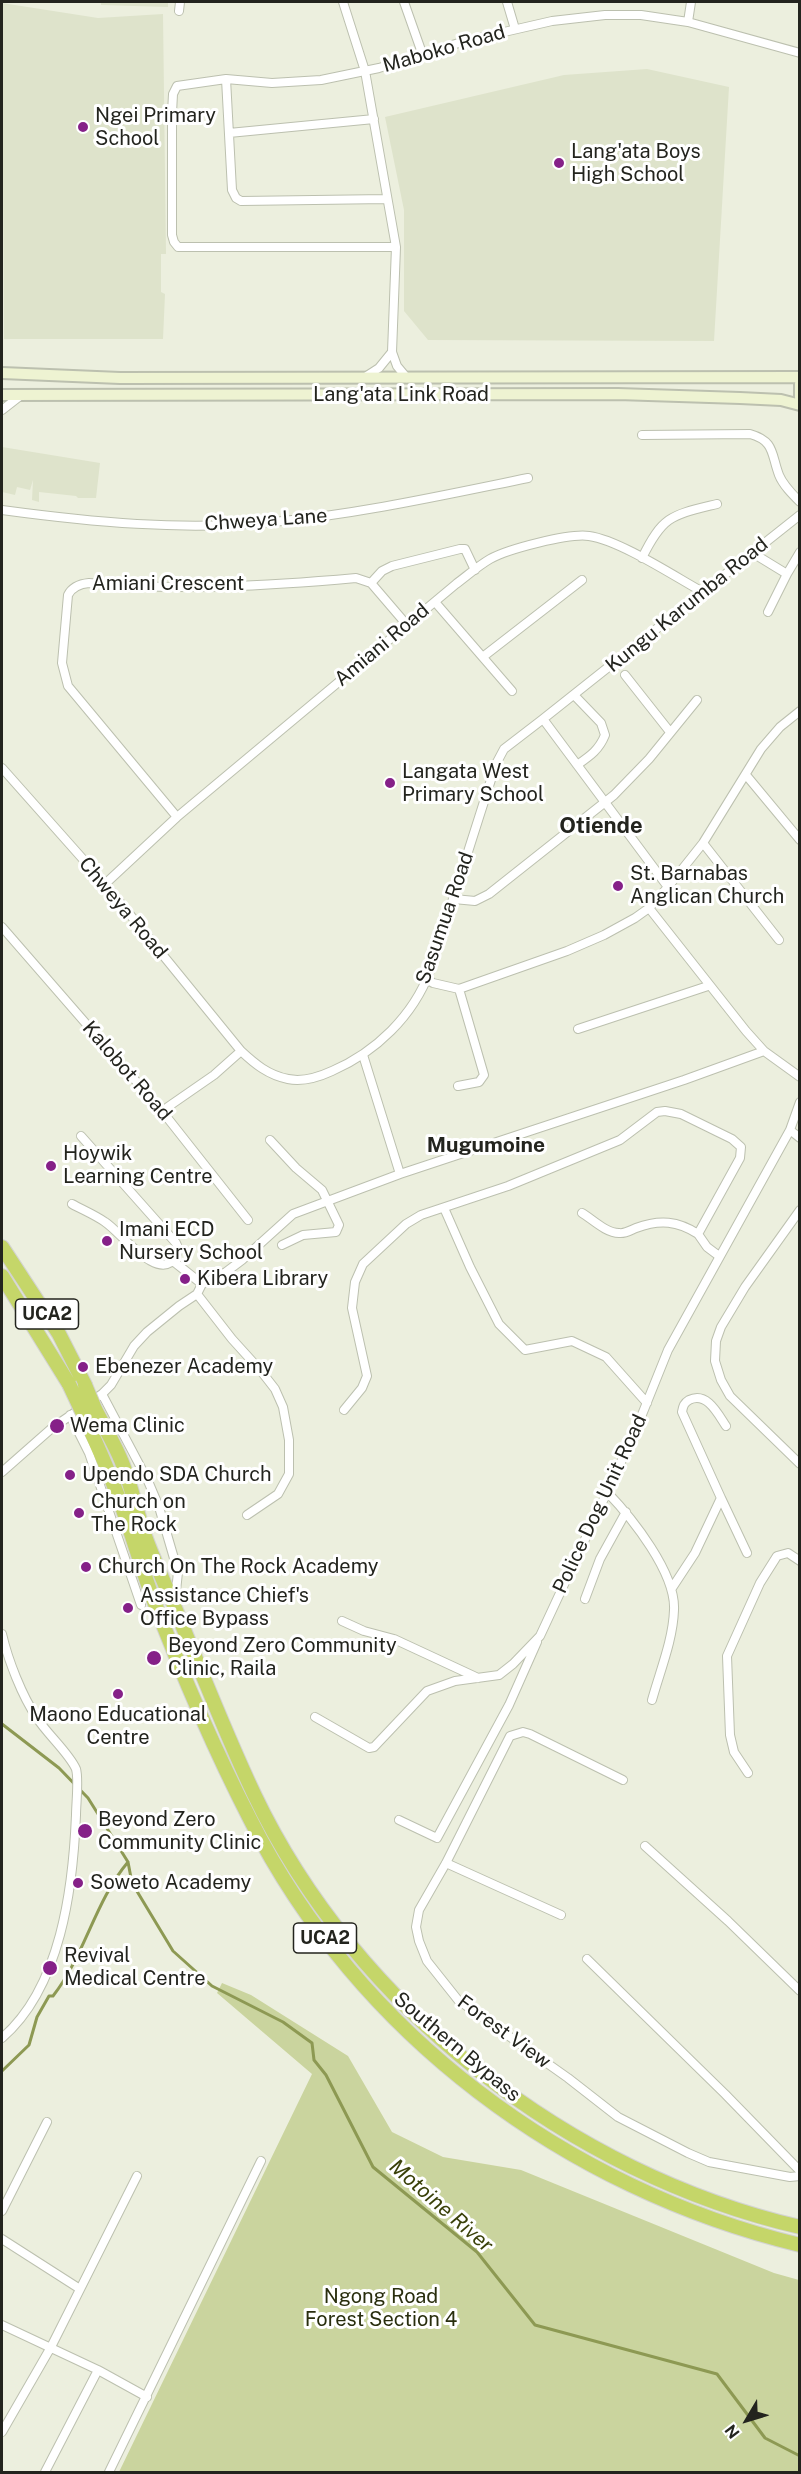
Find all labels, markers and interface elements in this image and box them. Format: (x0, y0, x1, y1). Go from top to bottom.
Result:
street label: Maboko Road (380, 20, 508, 78)
place label: Ngei Primary School (95, 104, 216, 151)
marker: Ngei Primary School (76, 120, 90, 134)
place label: Lang'ata Boys High School (571, 140, 701, 187)
marker: Lang'ata Boys High School (552, 156, 566, 170)
street label: Lang'ata Link Road (313, 383, 489, 407)
street label: Chweya Lane (204, 504, 328, 536)
street label: Kungu Karumba Road (601, 532, 773, 678)
street label: Amiani Crescent (92, 572, 244, 596)
street label: Amiani Road (330, 598, 434, 692)
place label: Langata West Primary School (402, 760, 544, 807)
marker: Langata West Primary School (383, 776, 397, 790)
district label: Otiende (559, 813, 643, 839)
street label: Sasumua Road (411, 849, 479, 987)
street label: Chweya Road (74, 852, 172, 964)
place label: St. Barnabas Anglican Church (630, 862, 784, 909)
marker: St. Barnabas Anglican Church (611, 879, 625, 893)
street label: Kalobot Road (77, 1016, 177, 1126)
district label: Mugumoine (427, 1133, 545, 1159)
place label: Hoywik Learning Centre (63, 1142, 213, 1189)
marker: Hoywik Learning Centre (44, 1159, 58, 1173)
place label: Imani ECD Nursery School (119, 1218, 263, 1265)
marker: Imani ECD Nursery School (100, 1234, 114, 1248)
place label: Kibera Library (197, 1267, 328, 1291)
marker: Kibera Library (178, 1272, 192, 1286)
road number: UCA2 (15, 1299, 78, 1329)
place label: Ebenezer Academy (95, 1355, 273, 1379)
marker: Ebenezer Academy (76, 1360, 90, 1374)
street label: Police Dog Unit Road (548, 1411, 652, 1597)
place label: Wema Clinic (70, 1414, 185, 1438)
marker: Wema Clinic (48, 1417, 66, 1435)
place label: Upendo SDA Church (82, 1463, 272, 1487)
marker: Upendo SDA Church (63, 1468, 77, 1482)
place label: Church on The Rock (91, 1490, 186, 1537)
marker: Church on The Rock (72, 1506, 86, 1520)
place label: Church On The Rock Academy (98, 1555, 378, 1579)
marker: Church On The Rock Academy (79, 1560, 93, 1574)
place label: Assistance Chief's Office Bypass (140, 1584, 309, 1631)
marker: Assistance Chief's Office Bypass (121, 1601, 135, 1615)
place label: Beyond Zero Community Clinic, Raila (168, 1634, 397, 1681)
marker: Beyond Zero Community Clinic, Raila (145, 1649, 163, 1667)
marker: Maono Educational Centre (111, 1687, 125, 1701)
place label: Maono Educational Centre (29, 1703, 207, 1750)
place label: Beyond Zero Community Clinic (98, 1808, 261, 1855)
marker: Beyond Zero Community Clinic (76, 1822, 94, 1840)
place label: Soweto Academy (90, 1871, 251, 1895)
marker: Soweto Academy (71, 1876, 85, 1890)
road number: UCA2 (294, 1923, 356, 1953)
place label: Revival Medical Centre (64, 1944, 206, 1991)
marker: Revival Medical Centre (41, 1959, 59, 1977)
street label: Southern Bypass (389, 1987, 525, 2107)
street label: Forest View (453, 1990, 555, 2074)
water label: Motoine River (384, 2154, 498, 2258)
park label: Ngong Road Forest Section 4 (305, 2285, 457, 2332)
north arrow (717, 2390, 777, 2450)
text: N (721, 2421, 744, 2442)

